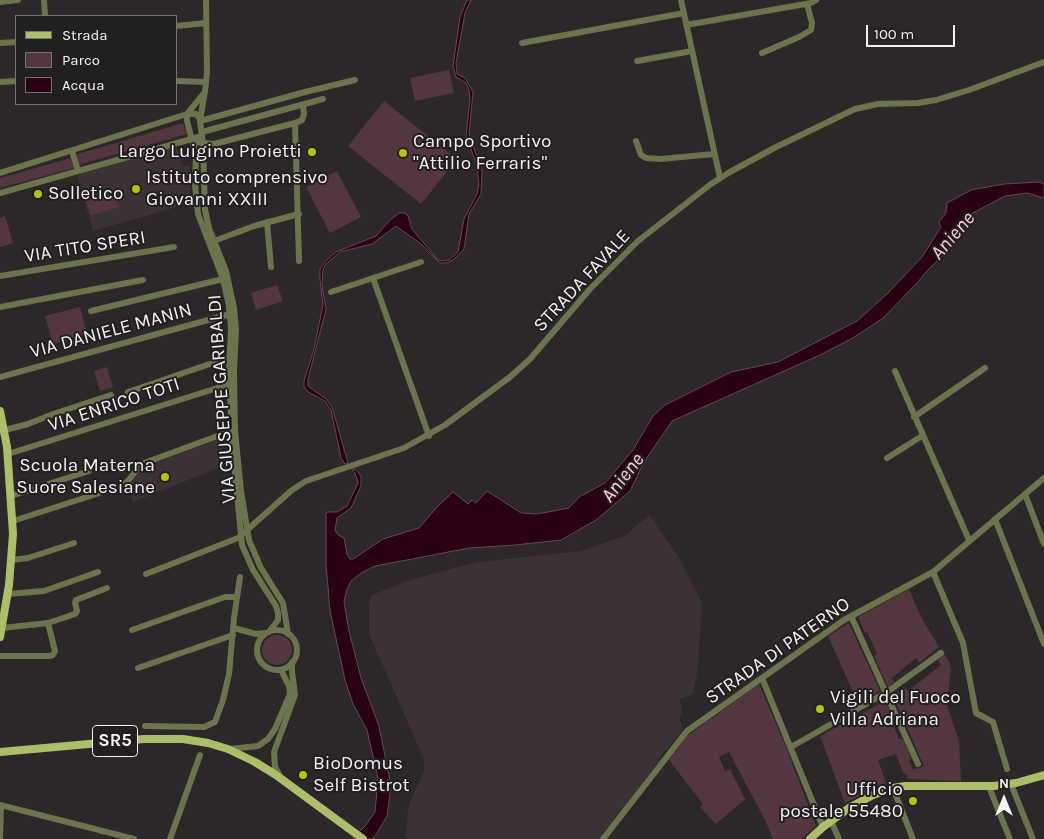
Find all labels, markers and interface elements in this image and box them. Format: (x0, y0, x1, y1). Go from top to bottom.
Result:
legend (15, 15, 178, 105)
scale bar (869, 15, 958, 47)
text: 100 m (874, 25, 914, 43)
text: Strada (62, 26, 108, 44)
text: Parco (62, 51, 100, 69)
text: Acqua (62, 76, 104, 94)
place label: Campo Sportivo "Attilio Ferraris" (413, 131, 551, 175)
place label: Largo Luigino Proietti (119, 141, 302, 163)
marker: Largo Luigino Proietti (306, 146, 318, 158)
marker: Campo Sportivo "Attilio Ferraris" (397, 147, 409, 159)
place label: Istituto comprensivo Giovanni XXIII (146, 167, 328, 211)
place label: Solletico (48, 183, 123, 205)
marker: Istituto comprensivo Giovanni XXIII (130, 183, 142, 195)
marker: Solletico (32, 188, 44, 200)
water label: Aniene (926, 207, 980, 265)
street label: STRADA FAVALE (529, 225, 635, 337)
street label: VIA TITO SPERI (23, 226, 147, 268)
street label: VIA GIUSEPPE GARIBALDI (203, 294, 241, 504)
street label: VIA DANIELE MANIN (28, 298, 194, 364)
street label: VIA ENRICO TOTI (45, 373, 183, 437)
water label: Aniene (596, 449, 650, 507)
place label: Scuola Materna Suore Salesiane (16, 455, 155, 499)
marker: Scuola Materna Suore Salesiane (159, 471, 171, 483)
street label: STRADA DI PATERNO (701, 593, 855, 709)
place label: Vigili del Fuoco Villa Adriana (830, 687, 961, 731)
marker: Vigili del Fuoco Villa Adriana (814, 703, 826, 715)
road number: SR5 (92, 726, 138, 756)
place label: BioDomus Self Bistrot (313, 753, 410, 797)
marker: BioDomus Self Bistrot (297, 769, 309, 781)
north arrow (979, 774, 1029, 824)
text: N (999, 775, 1009, 792)
place label: Ufficio postale 55480 (779, 779, 903, 823)
marker: Ufficio postale 55480 (907, 795, 919, 807)

